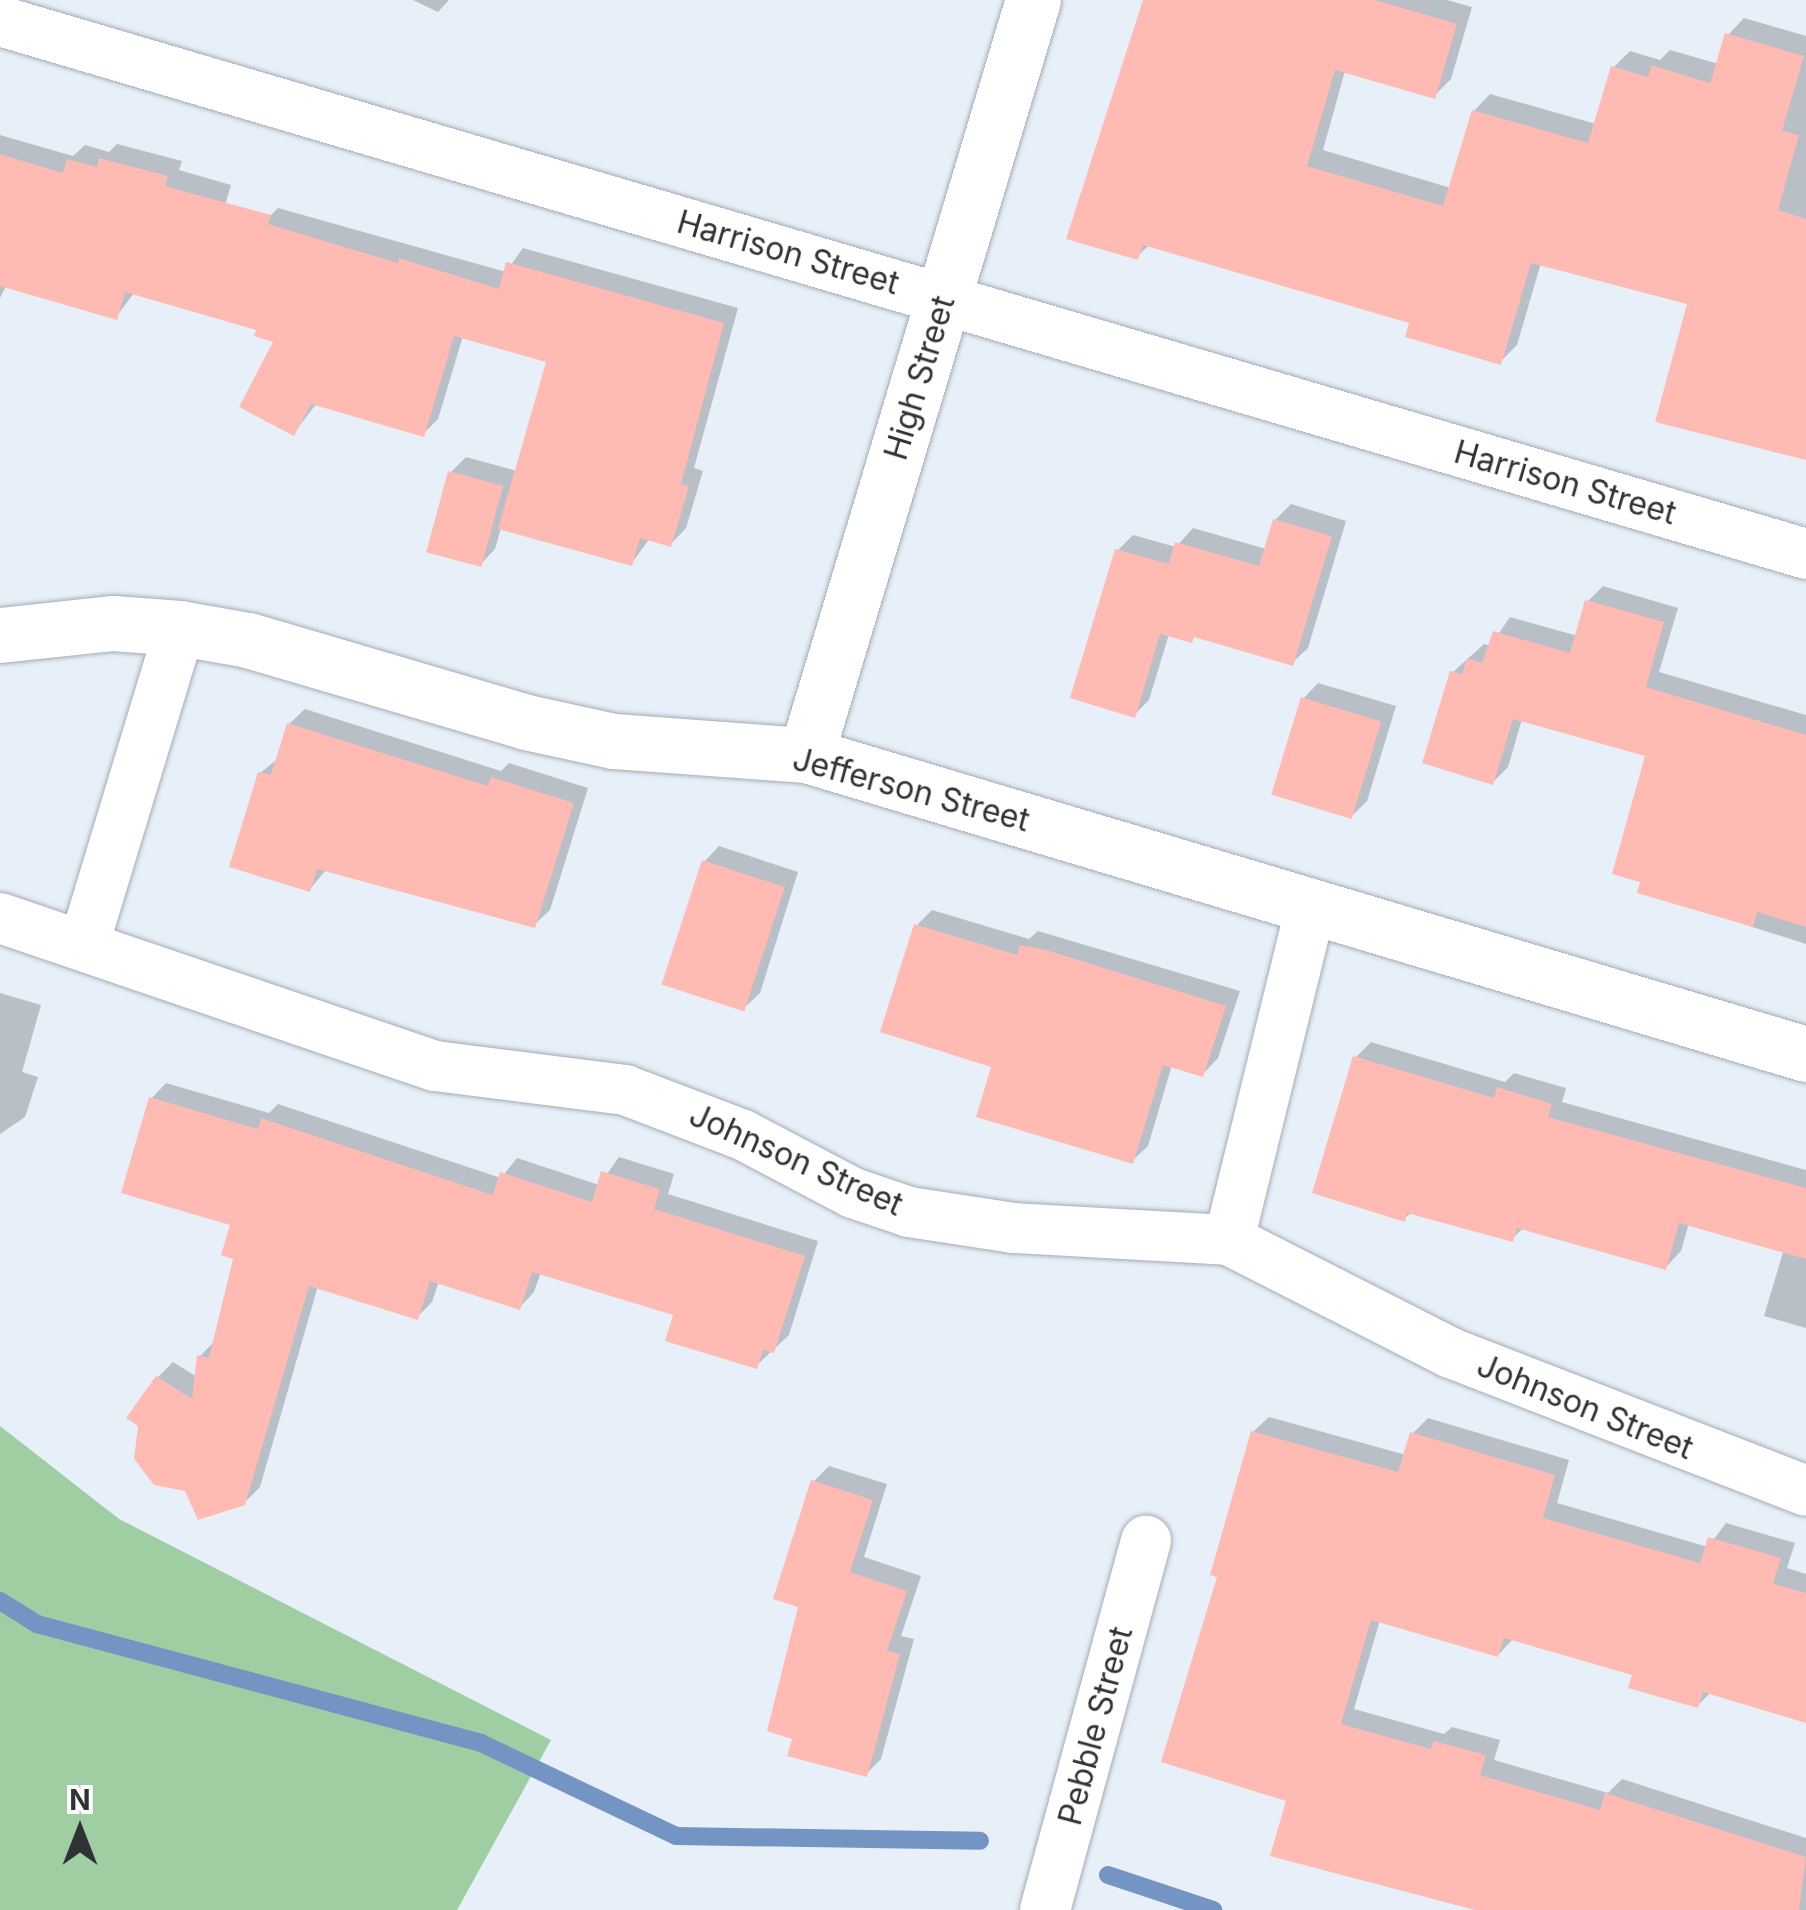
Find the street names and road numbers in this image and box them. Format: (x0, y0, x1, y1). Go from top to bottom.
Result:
street label: Harrison Street (673, 203, 903, 303)
street label: High Street (877, 291, 963, 465)
street label: Harrison Street (1450, 433, 1680, 533)
street label: Jefferson Street (788, 740, 1034, 840)
street label: Johnson Street (683, 1096, 909, 1224)
street label: Johnson Street (1471, 1346, 1699, 1468)
street label: Pebble Street (1051, 1623, 1141, 1829)

